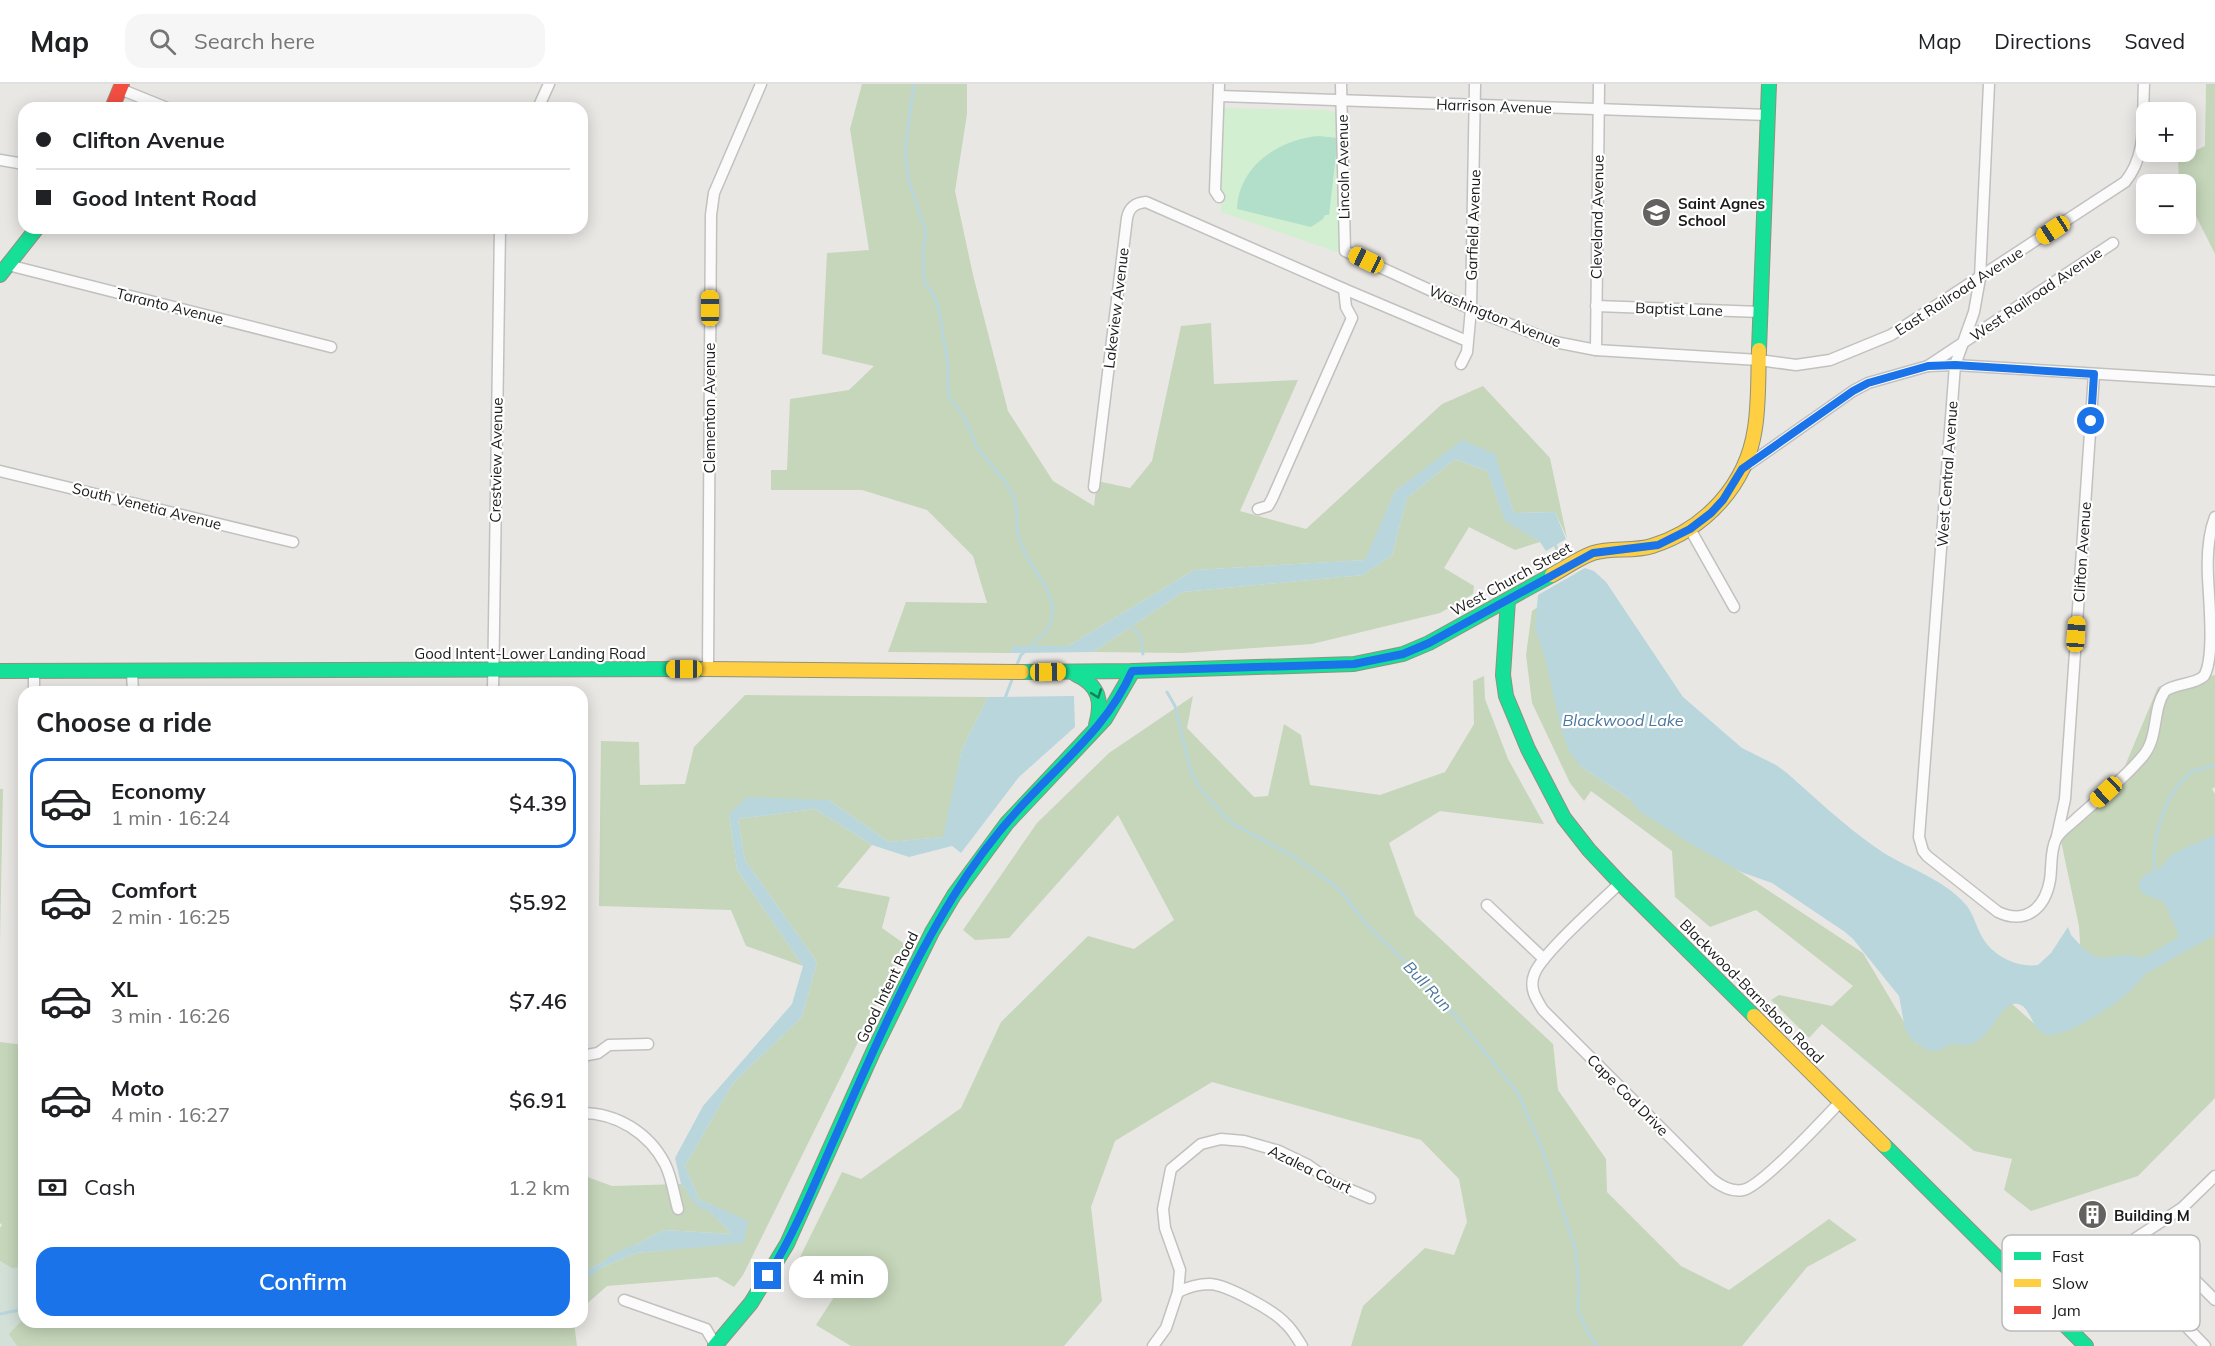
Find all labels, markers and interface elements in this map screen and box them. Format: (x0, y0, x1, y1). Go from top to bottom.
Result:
search box (125, 14, 545, 68)
text: Map (30, 24, 89, 59)
icon: search (146, 25, 179, 58)
text: Search here (194, 27, 315, 55)
text: Map (1918, 28, 1961, 54)
text: Directions (1994, 28, 2091, 54)
text: Saved (2124, 28, 2185, 54)
street label: Harrison Avenue (1436, 94, 1552, 118)
map controls (2136, 102, 2196, 234)
button: + (2136, 102, 2196, 162)
street label: Lincoln Avenue (1333, 114, 1353, 220)
text: Clifton Avenue (72, 126, 225, 154)
street label: Cleveland Avenue (1586, 155, 1608, 279)
street label: Garfield Avenue (1462, 169, 1484, 281)
button: − (2136, 174, 2196, 234)
text: Good Intent Road (72, 184, 257, 212)
place label: Saint Agnes School (1678, 194, 1765, 230)
school or university icon: Saint Agnes School (1641, 196, 1673, 228)
car (2033, 213, 2073, 247)
street label: East Railroad Avenue (1891, 243, 2027, 339)
street label: West Railroad Avenue (1966, 243, 2106, 345)
car (1346, 244, 1386, 276)
street label: Lakeview Avenue (1099, 247, 1133, 369)
street label: Washington Avenue (1426, 281, 1564, 351)
street label: Taranto Avenue (114, 283, 226, 329)
car (701, 290, 719, 326)
street label: Baptist Lane (1635, 298, 1723, 320)
street label: Clementon Avenue (700, 343, 719, 473)
street label: Crestview Avenue (485, 397, 507, 523)
street label: West Central Avenue (1932, 400, 1962, 548)
route start (2077, 407, 2104, 434)
street label: South Venetia Avenue (70, 478, 224, 534)
street label: Clifton Avenue (2069, 501, 2095, 603)
street label: West Church Street (1447, 538, 1575, 620)
car (2066, 615, 2086, 653)
street label: Good Intent-Lower Landing Road (414, 644, 646, 663)
car (666, 660, 702, 678)
car (1030, 663, 1066, 681)
one-way arrow (1090, 688, 1103, 698)
text: Choose a ride (36, 705, 212, 739)
water label: Blackwood Lake (1562, 710, 1684, 730)
car (2087, 773, 2125, 811)
icon: car (39, 776, 93, 830)
text: Economy (111, 777, 206, 805)
text: $4.39 (509, 789, 567, 817)
text: 1 min · 16:24 (111, 805, 230, 830)
icon: car (39, 875, 93, 929)
text: Comfort (111, 876, 197, 904)
text: $5.92 (509, 888, 567, 916)
text: 2 min · 16:25 (111, 904, 230, 929)
street label: Blackwood-Barnsboro Road (1676, 915, 1828, 1067)
street label: Good Intent Road (852, 928, 922, 1046)
water label: Bull Run (1400, 957, 1456, 1015)
icon: car (39, 974, 93, 1028)
text: XL (111, 975, 138, 1003)
text: $7.46 (509, 987, 567, 1015)
text: 3 min · 16:26 (111, 1003, 230, 1028)
street label: Cape Cod Drive (1583, 1050, 1673, 1140)
icon: car (39, 1073, 93, 1127)
text: Moto (111, 1074, 164, 1102)
text: $6.91 (509, 1086, 567, 1114)
text: 4 min · 16:27 (111, 1102, 230, 1127)
street label: Azalea Court (1265, 1141, 1355, 1197)
icon: cash (36, 1171, 69, 1204)
text: Cash (84, 1173, 136, 1201)
text: 1.2 km (508, 1175, 570, 1200)
building icon: Building M (2077, 1199, 2109, 1231)
place label: Building M (2114, 1206, 2190, 1225)
legend (2002, 1235, 2200, 1331)
text: Fast (2052, 1246, 2084, 1266)
button: Confirm (36, 1247, 570, 1316)
callout: 4 min (789, 1255, 888, 1297)
route end (754, 1262, 781, 1289)
text: 4 min (813, 1264, 864, 1289)
text: Slow (2052, 1273, 2089, 1293)
text: Jam (2052, 1300, 2081, 1320)

